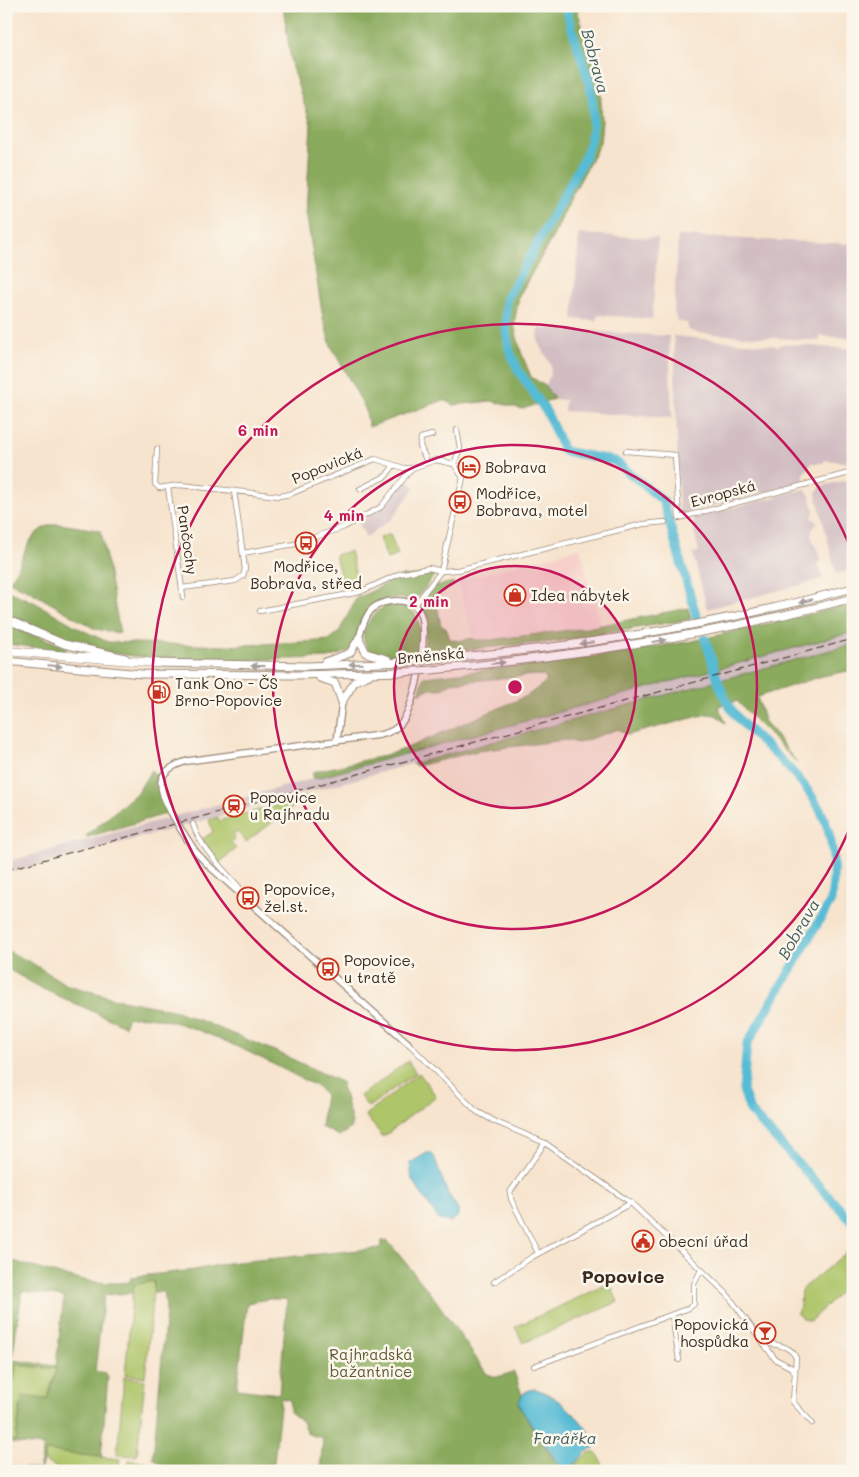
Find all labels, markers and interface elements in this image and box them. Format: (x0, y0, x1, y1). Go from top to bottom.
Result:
water label: Bobrava (577, 26, 615, 96)
text: 6 min (238, 420, 278, 440)
street label: Popovická (289, 442, 365, 488)
hotel icon: Bobrava (457, 455, 481, 479)
place label: Bobrava (485, 457, 547, 477)
street label: Evropská (688, 475, 758, 511)
place label: Modřice, Bobrava, motel (476, 483, 588, 520)
bus stop icon: Modřice, Bobrava, motel (448, 490, 472, 514)
street label: Pančochy (173, 504, 203, 576)
text: 4 min (324, 505, 364, 525)
bus stop icon: Modřice, Bobrava, střed (294, 531, 318, 555)
place label: Modřice, Bobrava, střed (250, 556, 362, 593)
shop icon: Idea nábytek (503, 583, 527, 607)
place label: Idea nábytek (531, 585, 629, 605)
text: 2 min (409, 591, 449, 611)
one-way arrow (798, 597, 813, 605)
one-way arrow (651, 637, 667, 645)
one-way arrow (579, 639, 595, 647)
street label: Brněnská (397, 642, 465, 668)
one-way arrow (490, 659, 506, 667)
one-way arrow (348, 660, 364, 668)
one-way arrow (47, 662, 63, 670)
one-way arrow (250, 662, 266, 670)
place label: Tank Ono - ČS Brno-Popovice (175, 673, 282, 710)
centre of rings (506, 678, 524, 696)
fuel station icon: Tank Ono - ČS Brno-Popovice (147, 680, 171, 704)
place label: Popovice u Rajhradu (250, 787, 330, 824)
station icon: Popovice u Rajhradu (222, 794, 246, 818)
place label: Popovice, žel.st. (264, 879, 335, 916)
bus stop icon: Popovice, žel.st. (236, 886, 260, 910)
water label: Bobrava (772, 895, 824, 963)
place label: Popovice, u tratě (344, 950, 415, 987)
bus stop icon: Popovice, u tratě (316, 957, 340, 981)
public building icon: obecní úřad (631, 1229, 655, 1253)
place label: obecní úřad (659, 1231, 748, 1251)
district label: Popovice (582, 1264, 665, 1288)
place label: Popovická hospůdka (674, 1314, 749, 1351)
bar icon: Popovická hospůdka (753, 1321, 777, 1345)
park label: Rajhradská bažantnice (329, 1344, 413, 1381)
water label: Farářka (533, 1427, 597, 1448)

